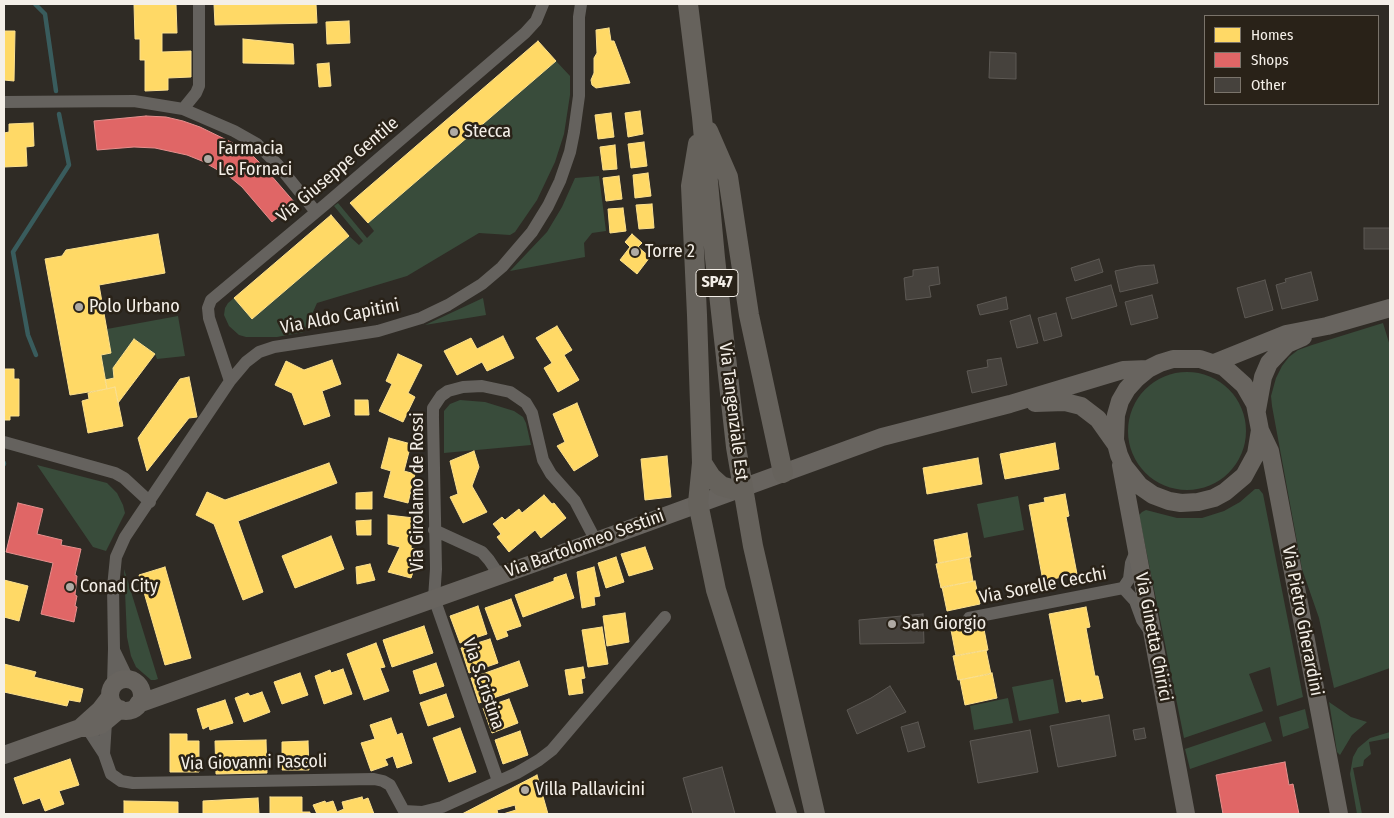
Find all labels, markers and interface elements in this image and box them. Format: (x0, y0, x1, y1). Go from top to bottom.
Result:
legend (1204, 15, 1379, 105)
text: Homes (1251, 26, 1293, 44)
text: Shops (1251, 51, 1289, 69)
text: Other (1251, 76, 1286, 94)
street label: Via Giuseppe Gentile (273, 113, 403, 227)
place label: Stecca (464, 121, 511, 143)
marker: Stecca (448, 126, 460, 138)
place label: Farmacia Le Fornaci (218, 138, 292, 180)
marker: Farmacia Le Fornaci (202, 153, 214, 165)
place label: Torre 2 (645, 241, 695, 263)
marker: Torre 2 (629, 246, 641, 258)
road number: SP47 (696, 270, 738, 296)
street label: Via Aldo Capitini (279, 295, 401, 339)
place label: Polo Urbano (89, 296, 180, 318)
marker: Polo Urbano (73, 301, 85, 313)
street label: Via Tangenziale Est (714, 342, 752, 482)
street label: Via Girolamo de Rossi (407, 412, 429, 572)
street label: Via Bartolomeo Sestini (503, 505, 667, 583)
street label: Via Pietro Gherardini (1277, 544, 1327, 698)
street label: Via Sorelle Cecchi (978, 563, 1108, 609)
street label: Via Ginetta Chirici (1130, 571, 1176, 703)
place label: Conad City (80, 576, 158, 598)
marker: Conad City (64, 581, 76, 593)
place label: San Giorgio (902, 613, 986, 635)
marker: San Giorgio (886, 618, 898, 630)
street label: Via S.Cristina (457, 635, 509, 733)
street label: Via Giovanni Pascoli (181, 751, 327, 775)
place label: Villa Pallavicini (535, 779, 645, 801)
marker: Villa Pallavicini (519, 784, 531, 796)

